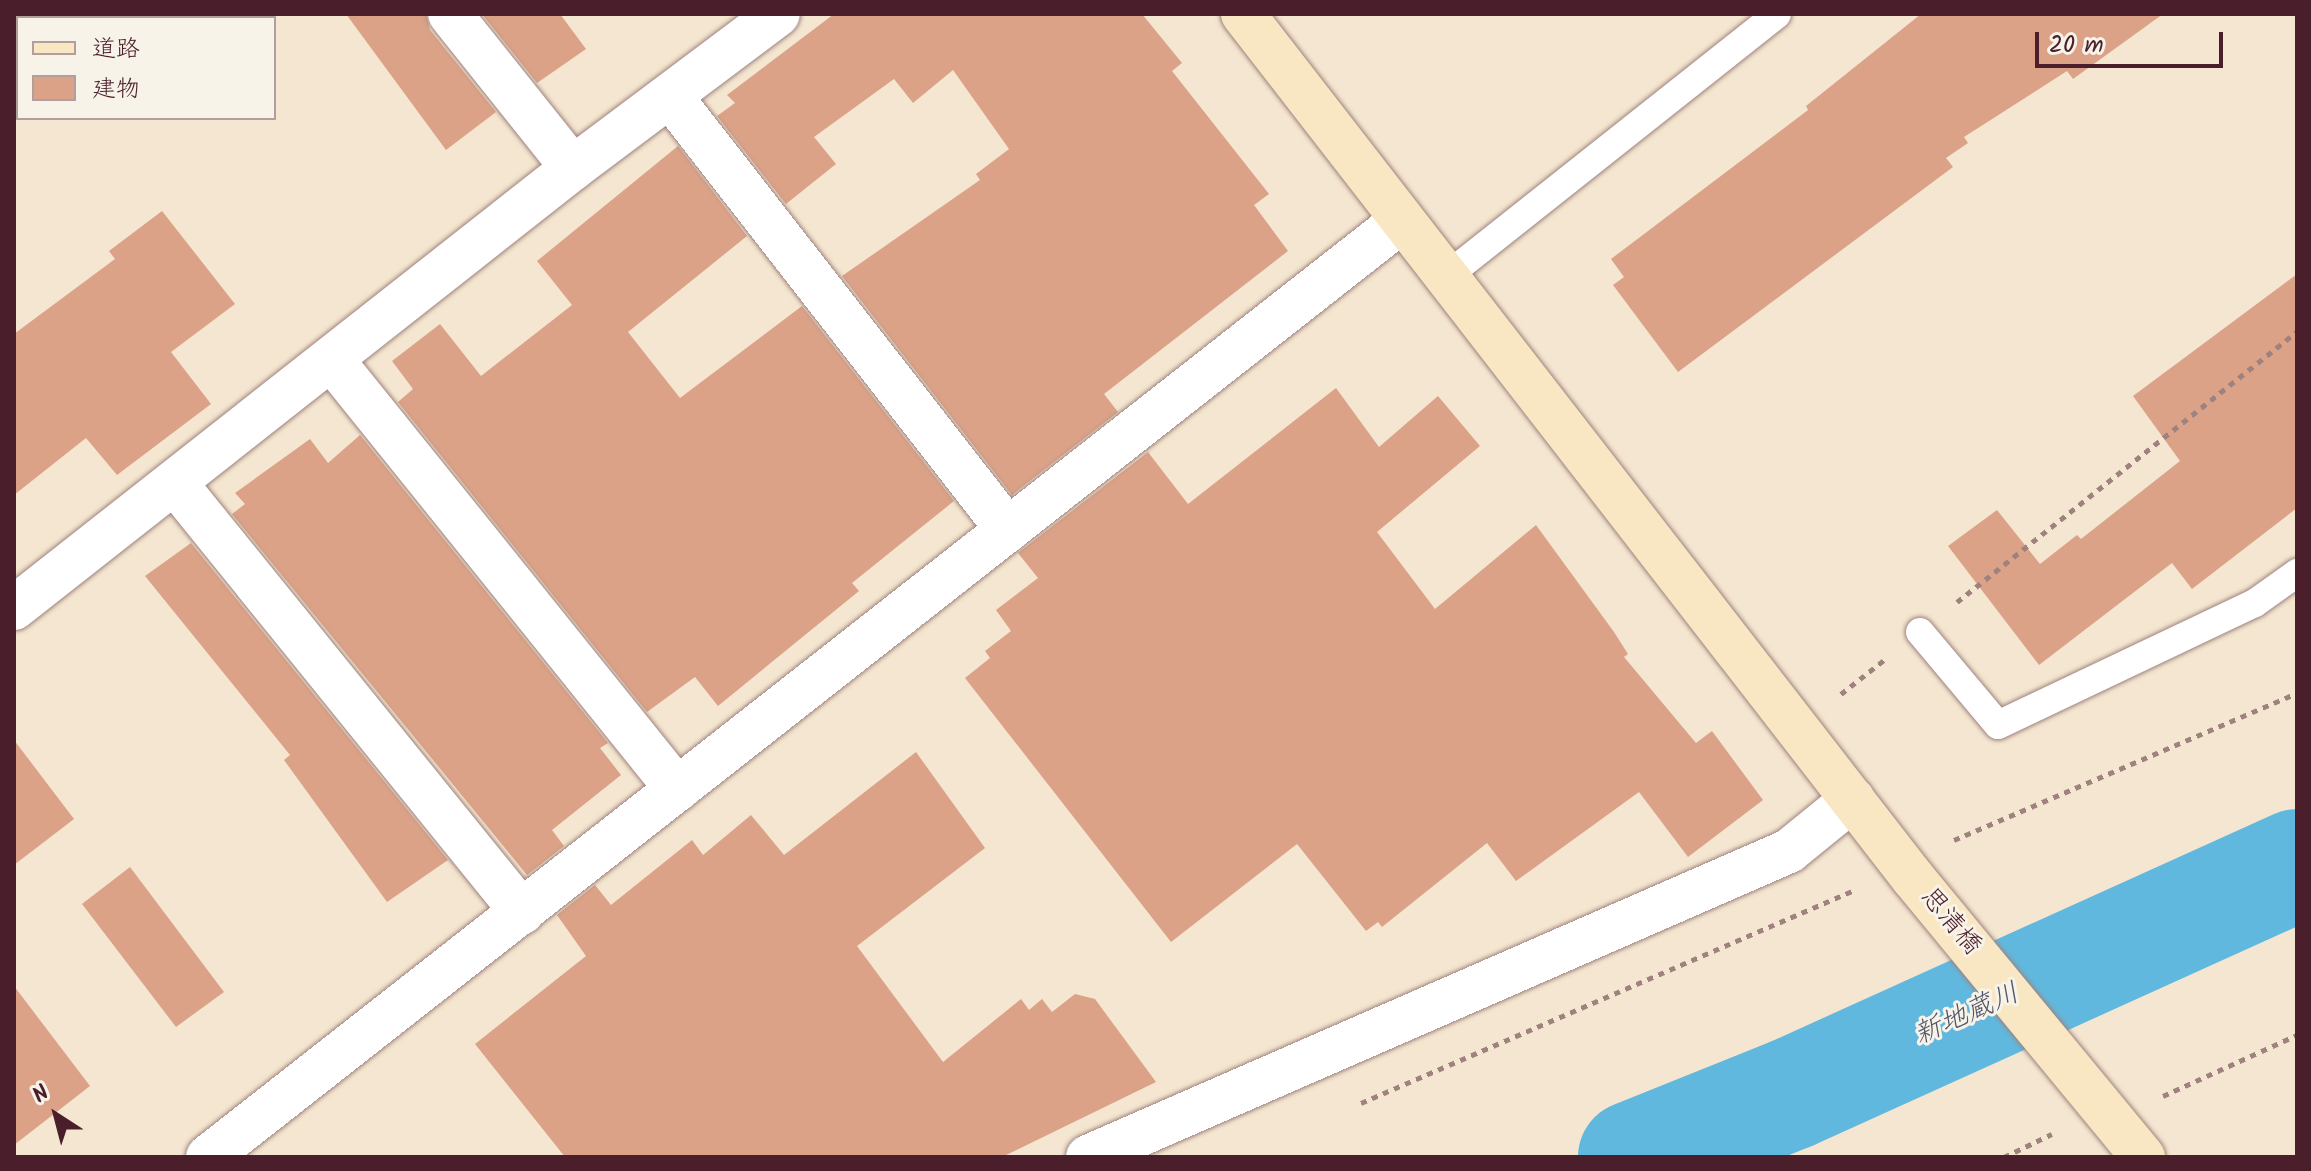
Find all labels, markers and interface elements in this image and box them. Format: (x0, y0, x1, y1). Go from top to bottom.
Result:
legend (16, 16, 276, 120)
scale bar (2039, 16, 2227, 66)
text: 20 m (2049, 26, 2104, 65)
text: 道路 (92, 30, 140, 69)
text: 建物 (92, 70, 140, 109)
street label: 思清橋 (1913, 882, 1987, 962)
water label: 新地蔵川 (1909, 977, 2025, 1053)
north arrow (16, 1075, 96, 1155)
text: N (26, 1077, 57, 1113)

